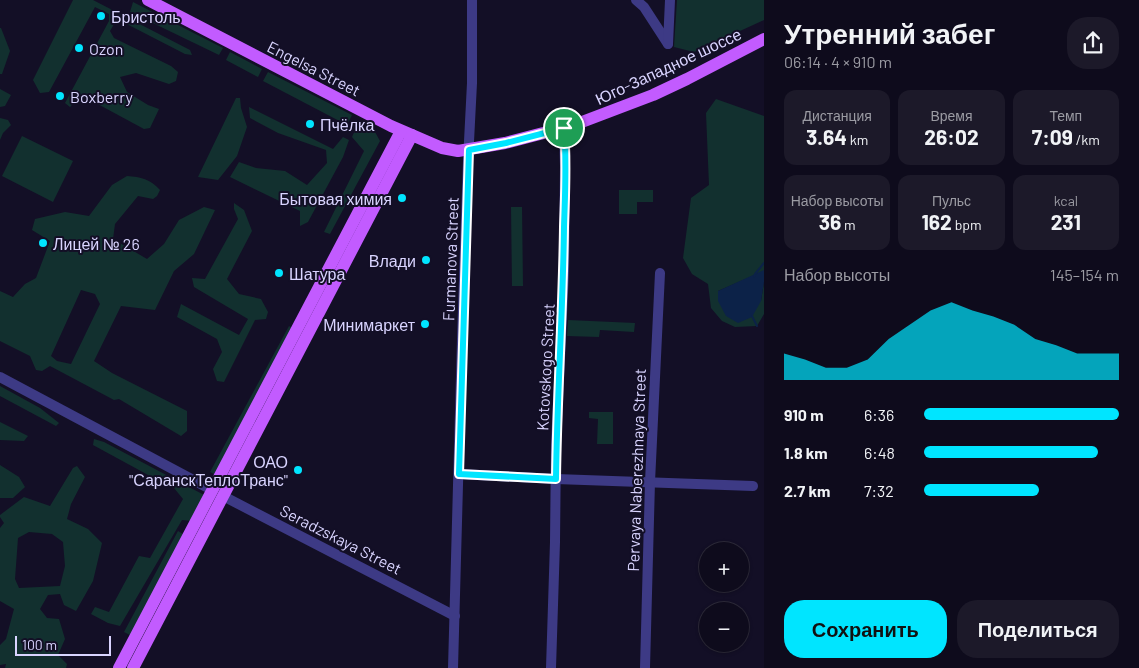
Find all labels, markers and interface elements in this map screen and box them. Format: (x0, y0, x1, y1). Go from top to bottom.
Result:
place label: Бристоль (111, 7, 181, 26)
marker: Бристоль (95, 10, 107, 22)
text: Утренний забег (784, 16, 995, 50)
button: share (1067, 17, 1119, 69)
street label: Юго-Западное шоссе (592, 24, 744, 108)
street label: Engelsa Street (264, 36, 364, 100)
place label: Ozon (89, 39, 123, 58)
marker: Ozon (73, 42, 85, 54)
text: 06:14 · 4 × 910 m (784, 52, 892, 71)
place label: Boxberry (70, 87, 133, 106)
marker: Boxberry (54, 90, 66, 102)
pin (543, 107, 585, 149)
text: Дистанция (802, 107, 872, 124)
text: Время (930, 107, 973, 124)
text: Темп (1049, 107, 1082, 124)
icon: arrive (550, 114, 578, 142)
place label: Пчёлка (320, 115, 374, 134)
marker: Пчёлка (304, 118, 316, 130)
text: 3.64 (806, 124, 847, 149)
text: 26:02 (924, 124, 979, 149)
text: 7:09 (1032, 124, 1073, 149)
text: km (847, 131, 868, 148)
text: /km (1073, 131, 1100, 148)
place label: Бытовая химия (279, 189, 392, 208)
marker: Бытовая химия (396, 192, 408, 204)
text: Набор высоты (791, 192, 884, 209)
text: Пульс (932, 192, 971, 209)
text: kcal (1054, 192, 1078, 209)
street label: Furmanova Street (438, 197, 462, 321)
text: 36 (819, 209, 841, 234)
text: 162 (921, 209, 952, 234)
text: 231 (1051, 209, 1081, 234)
text: m (841, 216, 856, 233)
text: bpm (952, 216, 982, 233)
place label: Лицей № 26 (53, 234, 140, 253)
marker: Лицей № 26 (37, 237, 49, 249)
place label: Влади (369, 251, 416, 270)
marker: Влади (420, 254, 432, 266)
place label: Шатура (289, 264, 345, 283)
text: Набор высоты (784, 265, 890, 284)
text: 145–154 m (1050, 265, 1119, 284)
marker: Шатура (273, 267, 285, 279)
street label: Kotovskogo Street (532, 303, 558, 431)
place label: Минимаркет (323, 315, 416, 334)
marker: Минимаркет (419, 318, 431, 330)
street label: Pervaya Naberezhnaya Street (623, 368, 649, 572)
text: 910 m (784, 405, 824, 424)
text: 6:36 (864, 405, 894, 424)
text: 1.8 km (784, 443, 828, 462)
text: 6:48 (864, 443, 895, 462)
place label: ОАО "СаранскТеплоТранс" (129, 452, 288, 489)
marker: ОАО "СаранскТеплоТранс" (292, 464, 304, 476)
text: 2.7 km (784, 481, 830, 500)
text: 7:32 (864, 481, 894, 500)
street label: Seradzskaya Street (277, 500, 405, 578)
map controls (699, 542, 749, 652)
button: + (699, 542, 749, 592)
button: Сохранить (784, 600, 947, 658)
button: Поделиться (957, 600, 1119, 658)
button: − (699, 602, 749, 652)
scale bar (15, 633, 111, 656)
text: 100 m (22, 636, 57, 653)

